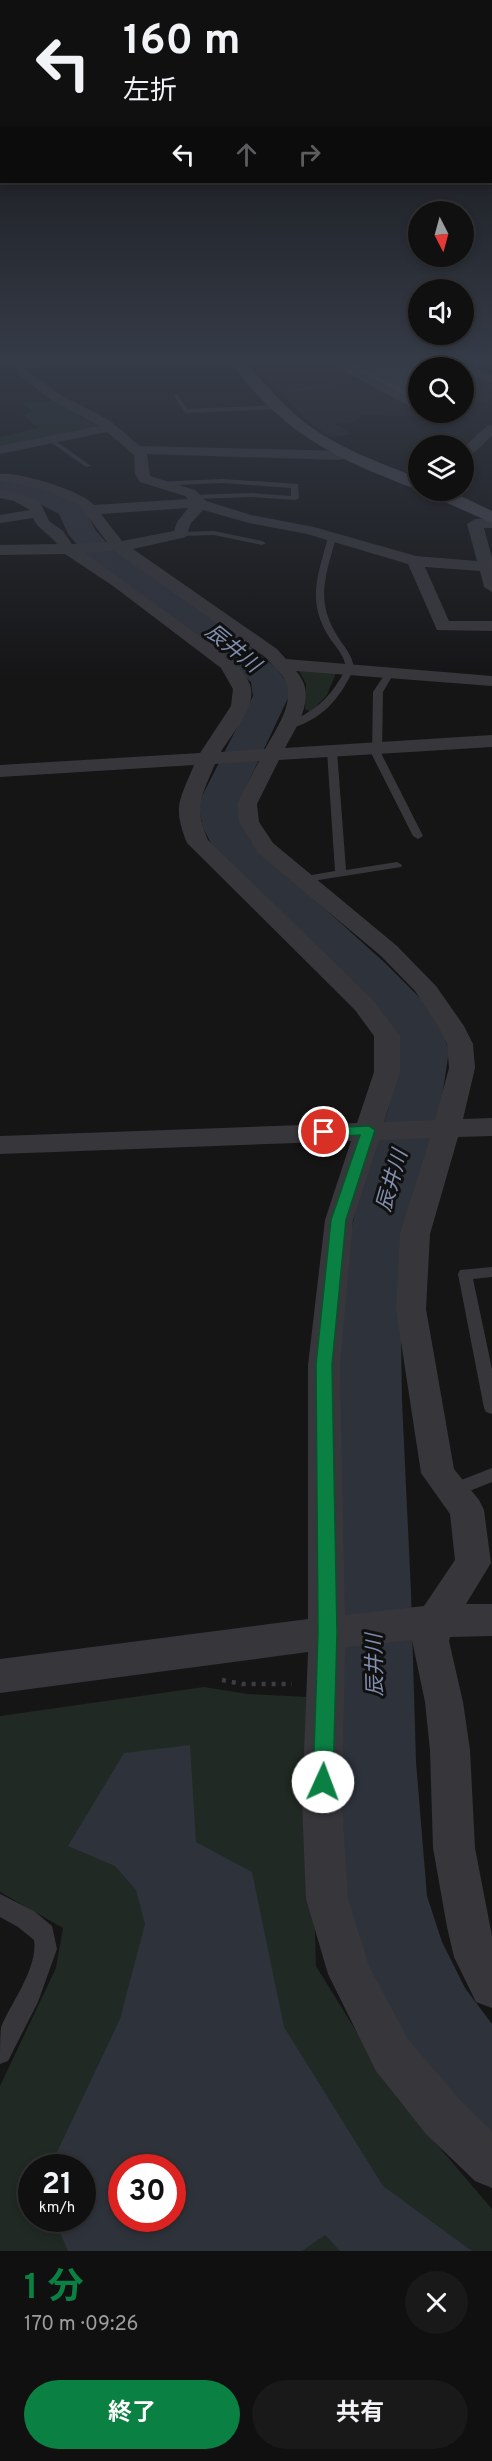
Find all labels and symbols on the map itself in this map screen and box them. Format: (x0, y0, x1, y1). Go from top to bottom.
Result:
north arrow (408, 201, 474, 267)
water label: 辰井川 (199, 619, 267, 681)
pin (298, 1106, 349, 1157)
water label: 辰井川 (371, 1145, 415, 1215)
water label: 辰井川 (362, 1631, 390, 1697)
position arrow (291, 1750, 355, 1814)
speed limit sign: 30 (108, 2154, 186, 2232)

